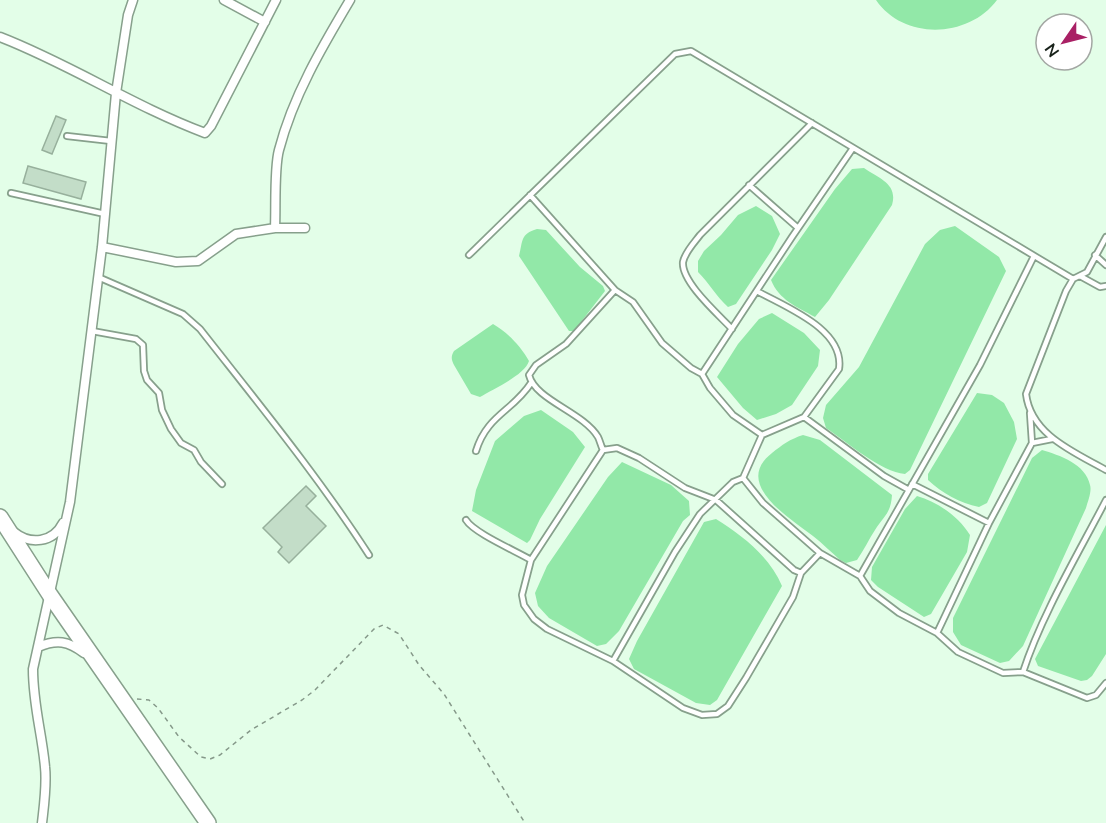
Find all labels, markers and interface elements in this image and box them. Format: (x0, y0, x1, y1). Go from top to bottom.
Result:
north arrow (1034, 12, 1094, 72)
text: N (1040, 40, 1063, 61)

